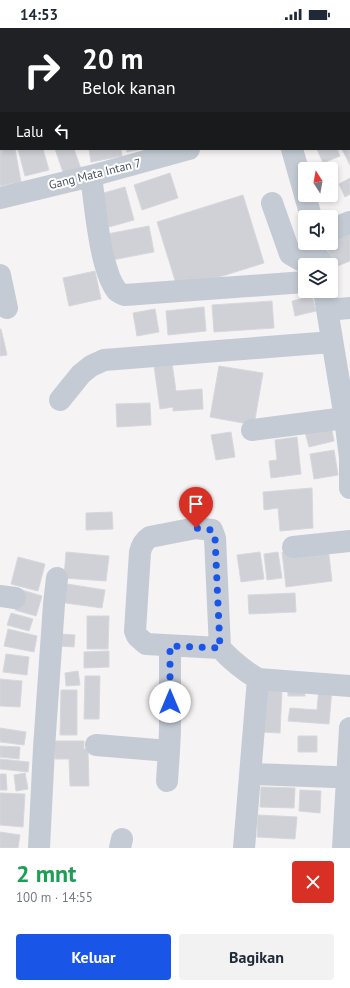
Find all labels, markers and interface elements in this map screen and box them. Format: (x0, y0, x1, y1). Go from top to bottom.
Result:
text: 14:53 (20, 5, 58, 24)
text: 20 m (82, 40, 143, 77)
icon: right (16, 44, 68, 96)
text: Belok kanan (82, 76, 176, 99)
icon: left (51, 120, 73, 142)
text: Lalu (16, 122, 43, 141)
street label: Gang Mata Intan 7 (47, 155, 143, 192)
north arrow (298, 162, 338, 202)
map controls (298, 162, 338, 298)
button: sound (298, 210, 338, 250)
button: layers (298, 258, 338, 298)
pin (179, 487, 213, 528)
icon: arrive (185, 493, 207, 515)
position arrow (149, 681, 191, 723)
text: 2 mnt (16, 858, 76, 889)
button: close (292, 861, 334, 903)
text: 100 m · 14:55 (16, 889, 93, 906)
button: Keluar (16, 934, 171, 980)
button: Bagikan (179, 934, 334, 980)

